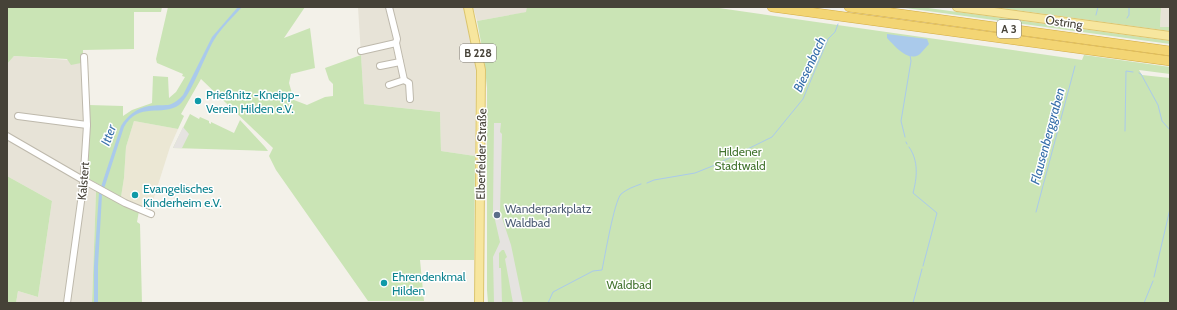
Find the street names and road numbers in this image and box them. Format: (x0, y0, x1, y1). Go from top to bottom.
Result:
street label: Ostring (1045, 12, 1084, 32)
road number: A 3 (997, 20, 1021, 38)
road number: B 228 (460, 44, 496, 62)
street label: Elberfelder Straße (473, 108, 489, 200)
street label: Kalstert (74, 161, 92, 201)

